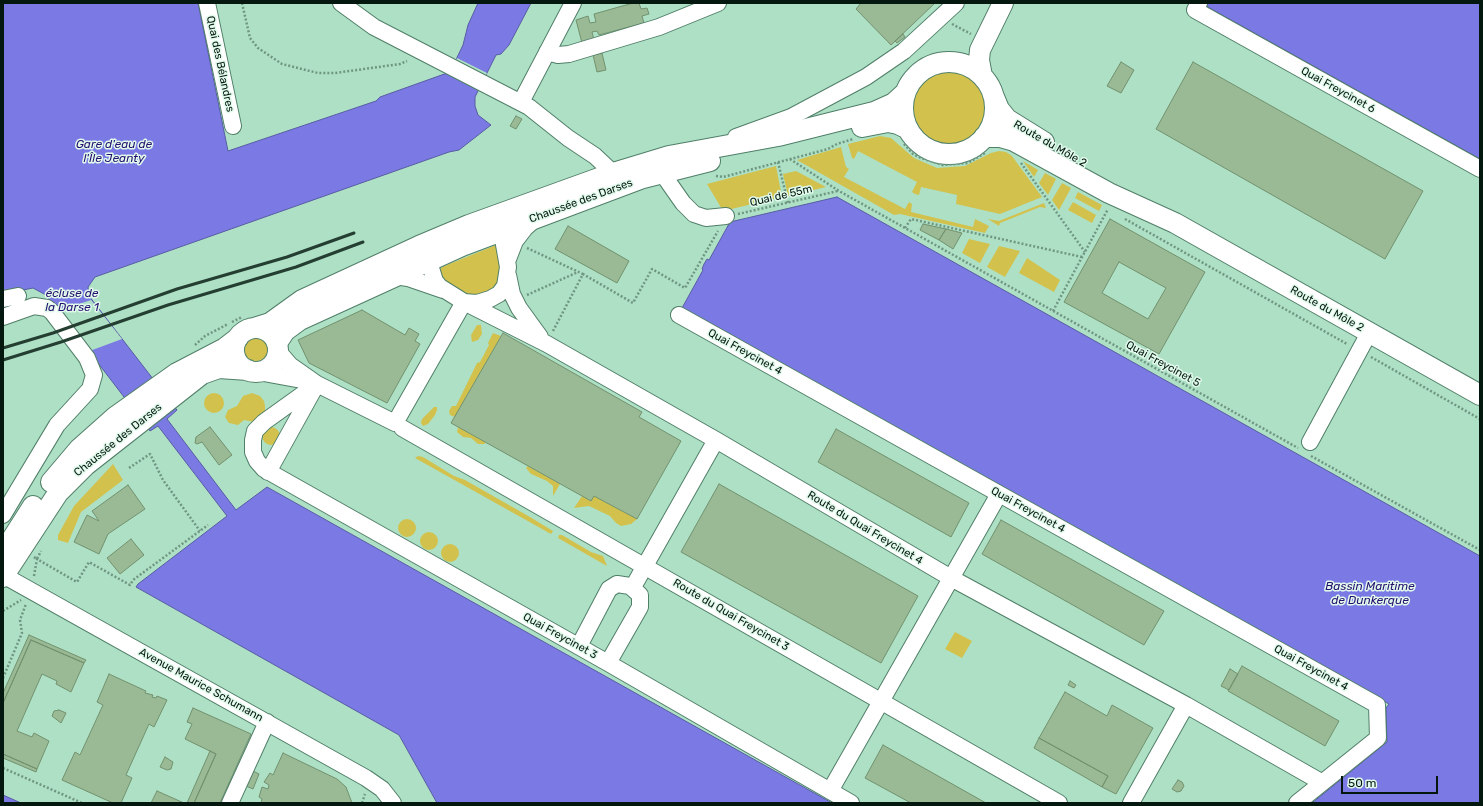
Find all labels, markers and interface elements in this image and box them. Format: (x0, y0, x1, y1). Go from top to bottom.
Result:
street label: Quai des Bélandres (203, 15, 237, 113)
street label: Quai Freycinet 6 (1299, 64, 1377, 116)
street label: Route du Môle 2 (1011, 118, 1089, 170)
water label: Gare d'eau de l'Île Jeanty (76, 138, 152, 166)
street label: Chaussée des Darses (527, 176, 635, 226)
street label: Quai de 55m (748, 182, 814, 210)
street label: Route du Môle 2 (1288, 283, 1366, 335)
water label: écluse de la Darse 1 (45, 287, 99, 315)
street label: Quai Freycinet 4 (705, 326, 785, 378)
street label: Quai Freycinet 5 (1124, 338, 1202, 390)
street label: Chaussée des Darses (71, 401, 165, 479)
street label: Quai Freycinet 4 (988, 484, 1068, 536)
street label: Route du Quai Freycinet 4 (805, 488, 925, 568)
street label: Route du Quai Freycinet 3 (671, 576, 791, 654)
water label: Bassin Maritime de Dunkerque (1325, 580, 1415, 608)
street label: Quai Freycinet 3 (521, 610, 599, 662)
street label: Quai Freycinet 4 (1271, 642, 1351, 694)
street label: Avenue Maurice Schumann (137, 645, 265, 725)
scale bar (1343, 768, 1440, 794)
text: 50 m (1348, 776, 1376, 790)

